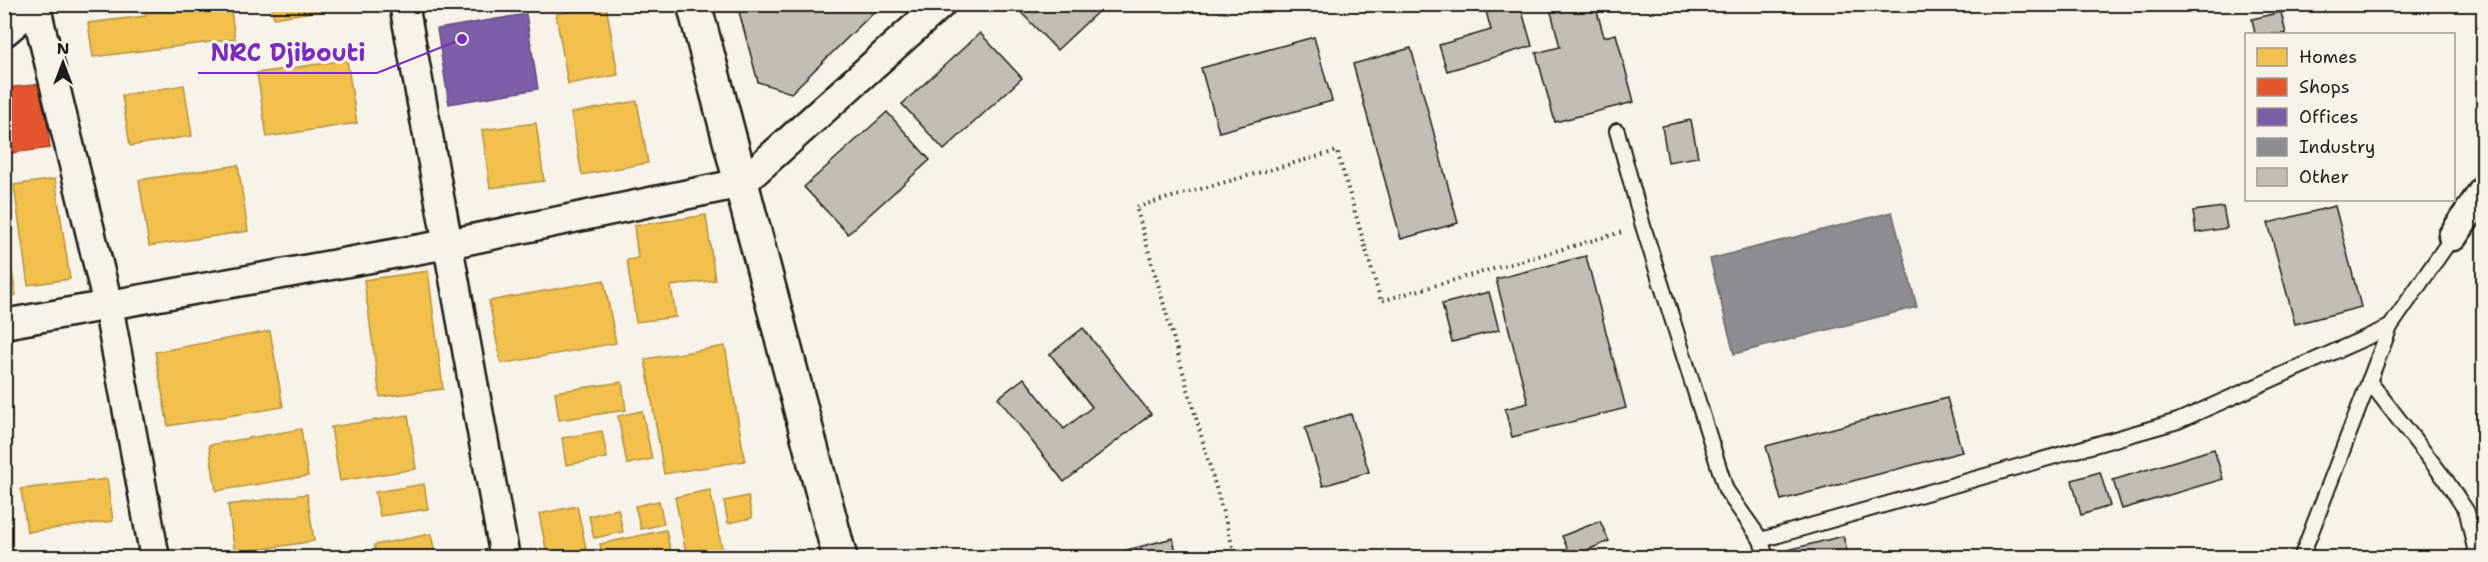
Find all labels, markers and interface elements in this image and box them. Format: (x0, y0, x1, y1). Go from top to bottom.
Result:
callout: NRC Djibouti (198, 31, 377, 73)
north arrow (33, 33, 93, 93)
legend (2245, 33, 2455, 201)
text: NRC Djibouti (210, 37, 366, 69)
text: N (57, 38, 69, 59)
text: Homes (2299, 45, 2357, 69)
text: Shops (2299, 75, 2350, 99)
text: Offices (2299, 105, 2358, 129)
text: Industry (2299, 135, 2375, 159)
text: Other (2299, 165, 2349, 189)

